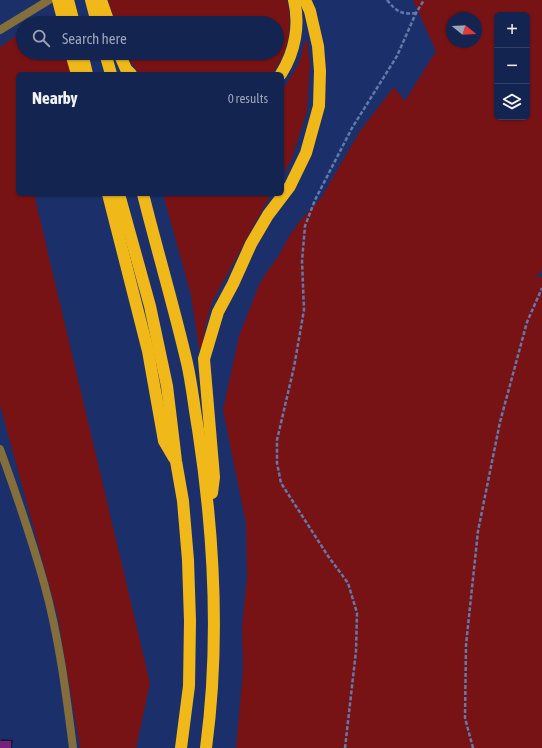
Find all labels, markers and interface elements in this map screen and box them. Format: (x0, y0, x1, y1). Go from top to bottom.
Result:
north arrow (446, 12, 482, 48)
map controls (494, 12, 530, 120)
button: + (494, 12, 530, 48)
search box (16, 16, 284, 60)
icon: search (30, 27, 52, 49)
text: Search here (62, 30, 127, 47)
button: − (494, 48, 530, 84)
button: layers (494, 84, 530, 120)
text: Nearby (32, 88, 78, 108)
text: 0 results (228, 91, 268, 106)

